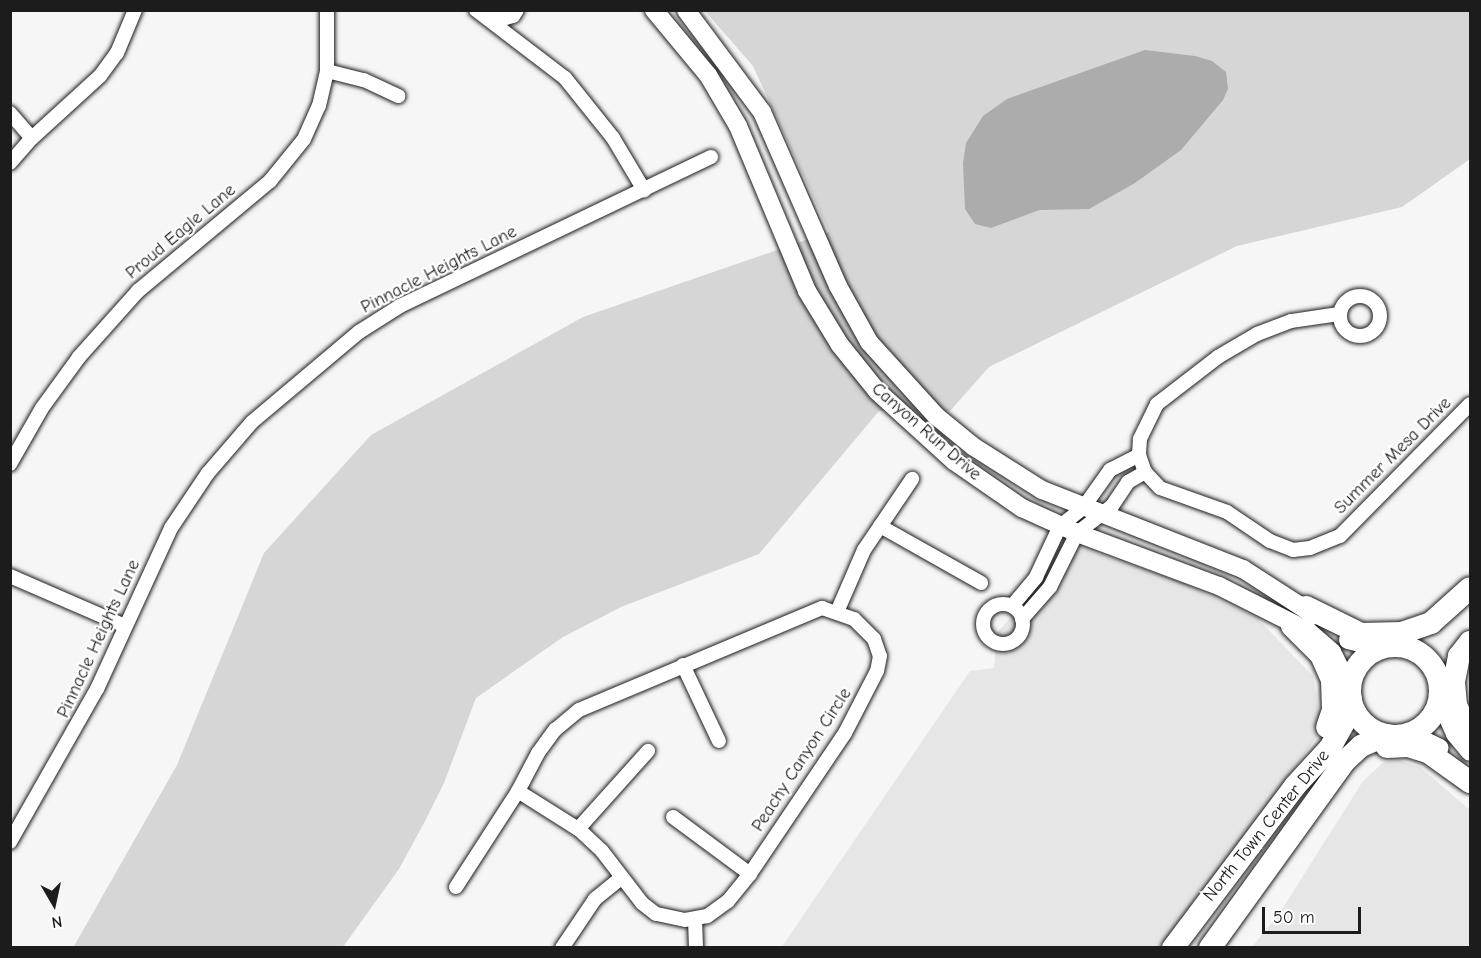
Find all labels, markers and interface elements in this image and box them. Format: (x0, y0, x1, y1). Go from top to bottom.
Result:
street label: Proud Eagle Lane (122, 180, 240, 284)
street label: Pinnacle Heights Lane (358, 221, 520, 319)
street label: Canyon Run Drive (867, 379, 985, 485)
street label: Summer Mesa Drive (1330, 393, 1456, 519)
street label: Pinnacle Heights Lane (53, 557, 145, 721)
street label: Peachy Canyon Circle (747, 684, 857, 836)
street label: North Town Center Drive (1199, 746, 1335, 906)
north arrow (24, 874, 84, 934)
scale bar (1265, 895, 1364, 933)
text: 50 m (1273, 907, 1315, 928)
text: N (50, 912, 63, 931)

